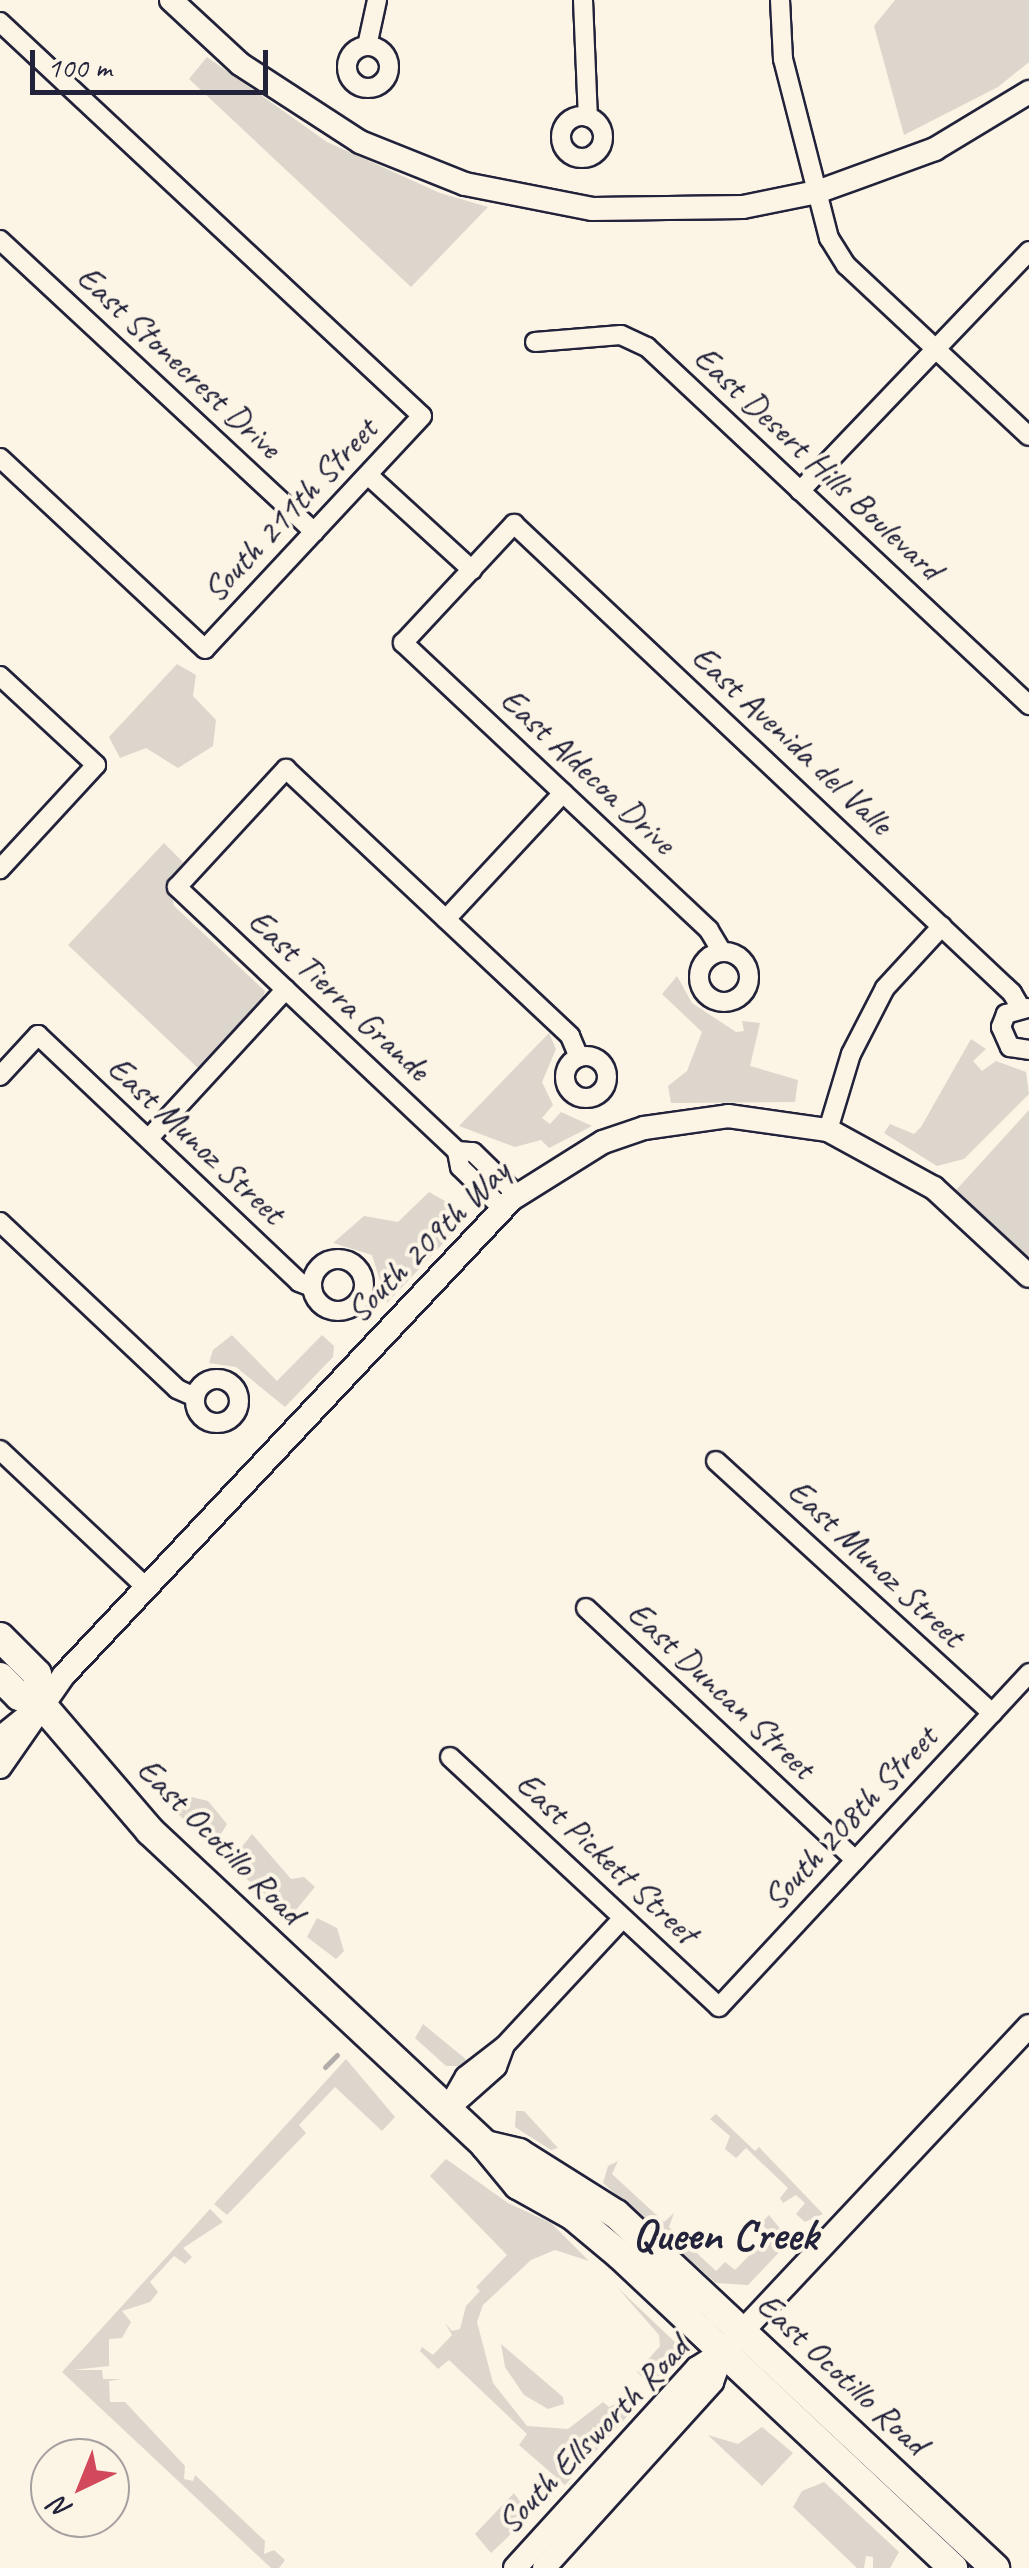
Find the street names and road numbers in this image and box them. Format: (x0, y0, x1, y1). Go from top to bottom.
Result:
street label: East Stonecrest Drive (67, 256, 291, 468)
street label: East Desert Hills Boulevard (684, 336, 952, 590)
street label: South 211th Street (194, 409, 386, 611)
street label: East Avenida del Valle (683, 637, 901, 843)
street label: East Aldecoa Drive (491, 679, 685, 863)
street label: East Tierra Grande (239, 900, 439, 1090)
street label: East Munoz Street (99, 1047, 293, 1233)
street label: South 209th Way (338, 1151, 518, 1331)
street label: East Munoz Street (779, 1470, 973, 1656)
street label: East Duncan Street (618, 1592, 824, 1788)
street label: South 208th Street (754, 1717, 946, 1919)
street label: East Ocotillo Road (128, 1749, 312, 1933)
street label: East Pickett Street (507, 1763, 707, 1953)
street label: East Ocotillo Road (748, 2285, 936, 2463)
street label: South Ellsworth Road (488, 2328, 698, 2542)

